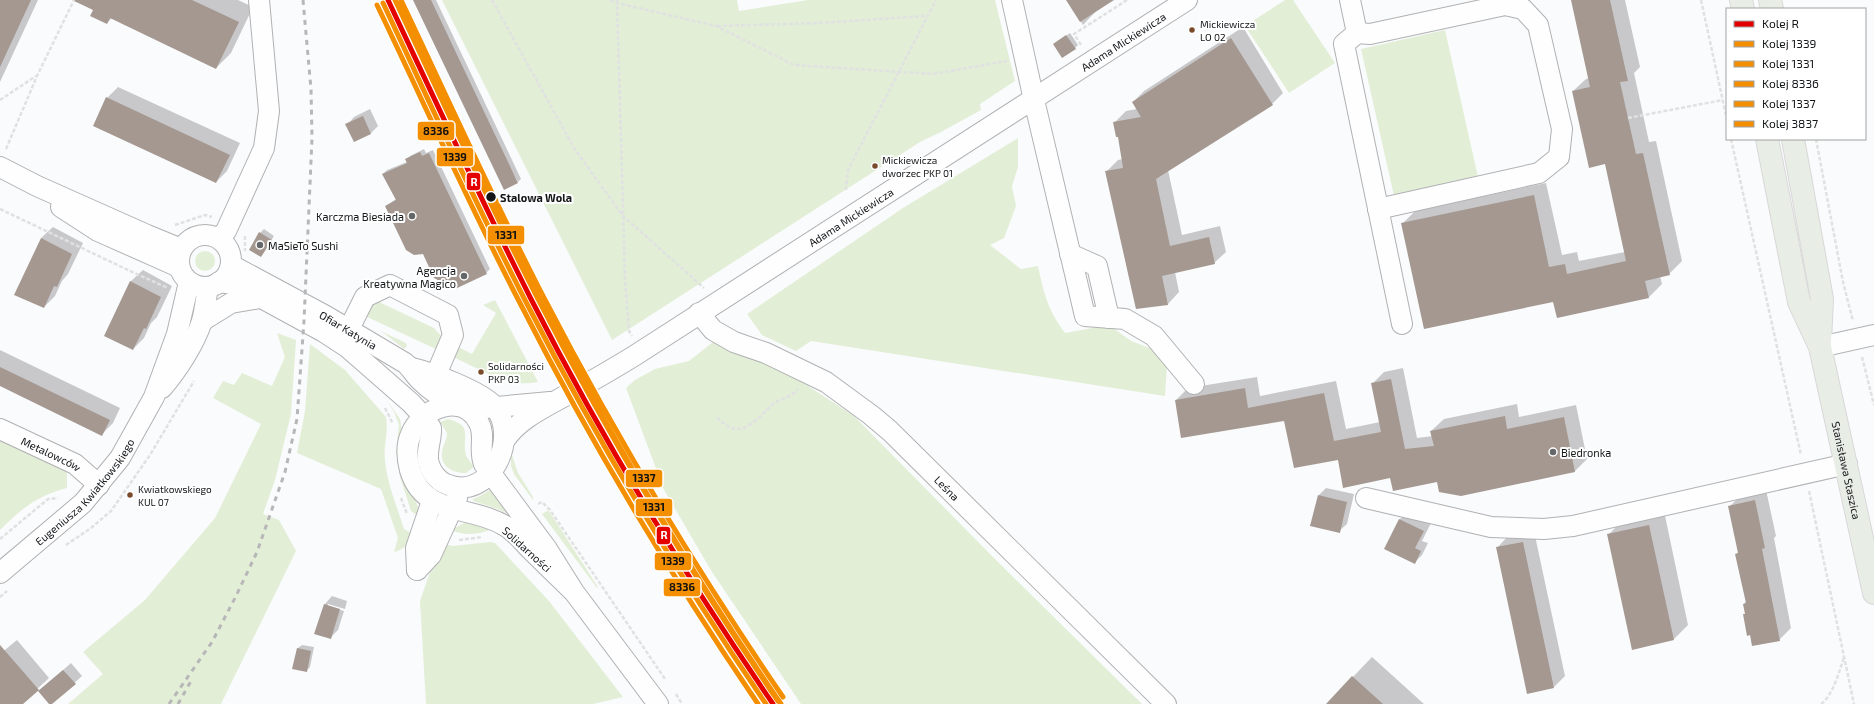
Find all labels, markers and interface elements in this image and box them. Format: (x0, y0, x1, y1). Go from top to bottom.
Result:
legend (1726, 8, 1866, 140)
street label: Adama Mickiewicza (1078, 9, 1168, 73)
text: Kolej R (1762, 16, 1799, 31)
place label: Mickiewicza LO 02 (1200, 18, 1255, 43)
marker: Mickiewicza LO 02 (1187, 25, 1197, 35)
text: Kolej 1339 (1762, 36, 1817, 51)
text: Kolej 1331 (1762, 56, 1814, 71)
text: Kolej 8336 (1762, 76, 1819, 91)
text: Kolej 1337 (1762, 96, 1816, 111)
text: Kolej 3837 (1762, 116, 1818, 131)
line badge: 8336 (417, 121, 455, 141)
text: 8336 (423, 124, 449, 137)
line badge: 1339 (436, 147, 474, 167)
text: 1339 (443, 150, 467, 163)
place label: Mickiewicza dworzec PKP 01 (882, 154, 953, 179)
marker: Mickiewicza dworzec PKP 01 (870, 161, 880, 171)
line badge: R (466, 172, 481, 191)
text: R (470, 175, 478, 188)
street label: Adama Mickiewicza (806, 184, 895, 249)
marker: Stalowa Wola (484, 190, 498, 204)
place label: Stalowa Wola (500, 191, 572, 204)
place label: Karczma Biesiada (316, 210, 404, 223)
marker: Karczma Biesiada (407, 211, 417, 221)
line badge: 1331 (487, 225, 525, 245)
text: 1331 (495, 228, 517, 241)
place label: MaSieTo Sushi (268, 239, 338, 252)
marker: MaSieTo Sushi (255, 240, 265, 250)
place label: Agencja Kreatywna Magico (363, 264, 456, 290)
marker: Agencja Kreatywna Magico (459, 271, 469, 281)
street label: Ofiar Katynia (318, 307, 380, 351)
place label: Solidarności PKP 03 (488, 360, 544, 385)
marker: Solidarności PKP 03 (476, 367, 486, 377)
street label: Stanisława Staszica (1830, 420, 1864, 521)
street label: Metalowców (19, 433, 84, 473)
street label: Eugeniusza Kwiatkowskiego (32, 436, 136, 547)
place label: Biedronka (1561, 446, 1611, 459)
marker: Biedronka (1548, 447, 1558, 457)
line badge: 1337 (625, 469, 663, 488)
text: 1337 (632, 471, 656, 484)
street label: Leśna (932, 473, 962, 503)
place label: Kwiatkowskiego KUL 07 (138, 483, 212, 508)
marker: Kwiatkowskiego KUL 07 (125, 490, 135, 500)
line badge: 1331 (635, 498, 673, 517)
text: 1331 (643, 500, 665, 513)
street label: Solidarności (500, 524, 554, 574)
line badge: R (656, 526, 671, 545)
text: R (660, 528, 668, 541)
line badge: 1339 (654, 552, 692, 571)
text: 1339 (661, 554, 685, 567)
line badge: 8336 (663, 578, 701, 597)
text: 8336 (669, 580, 695, 593)

